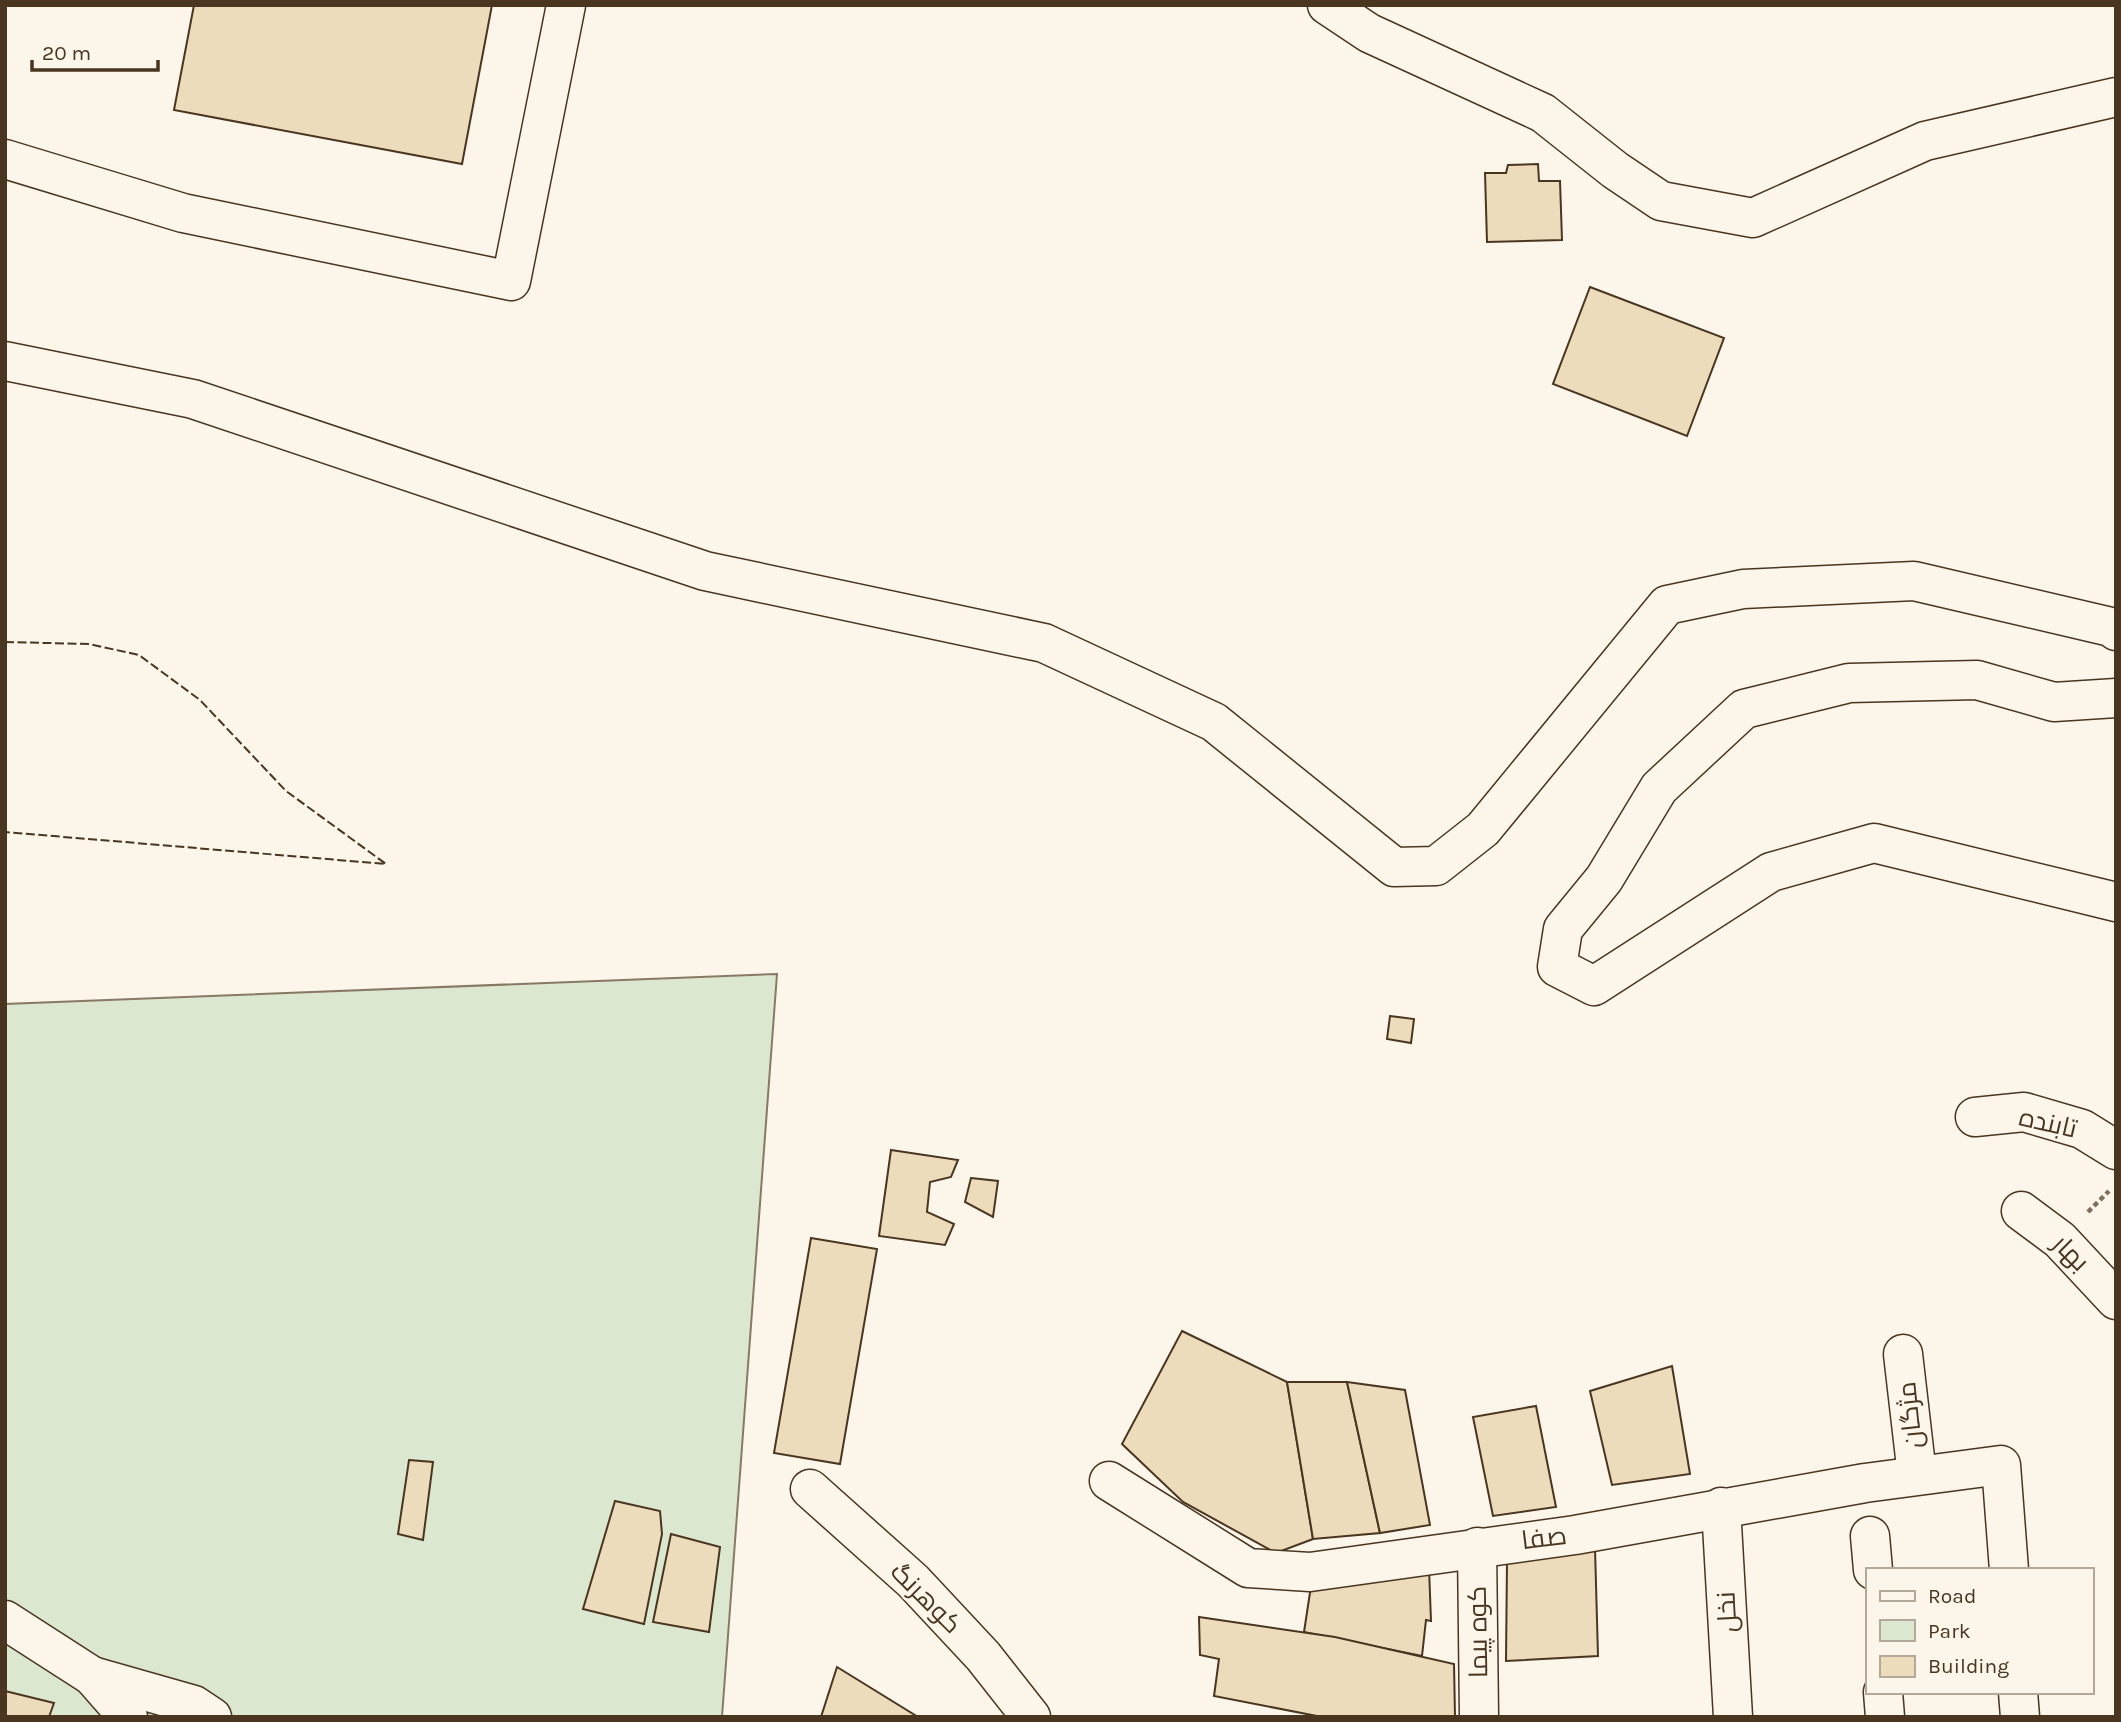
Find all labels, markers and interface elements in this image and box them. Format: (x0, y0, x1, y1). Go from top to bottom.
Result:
scale bar (32, 28, 158, 72)
text: 20 m (42, 41, 91, 65)
street label: تابنده (2016, 1101, 2080, 1145)
street label: بهار (2045, 1227, 2096, 1278)
street label: مژگان (1891, 1380, 1929, 1450)
street label: صفا (1519, 1520, 1569, 1556)
street label: کوهرنگ (884, 1556, 968, 1640)
legend (1866, 1568, 2093, 1694)
text: Road (1928, 1584, 1976, 1608)
street label: کوه پیما (1462, 1585, 1495, 1678)
street label: نخل (1710, 1591, 1744, 1633)
text: Park (1928, 1619, 1971, 1643)
text: Building (1928, 1654, 2009, 1678)

